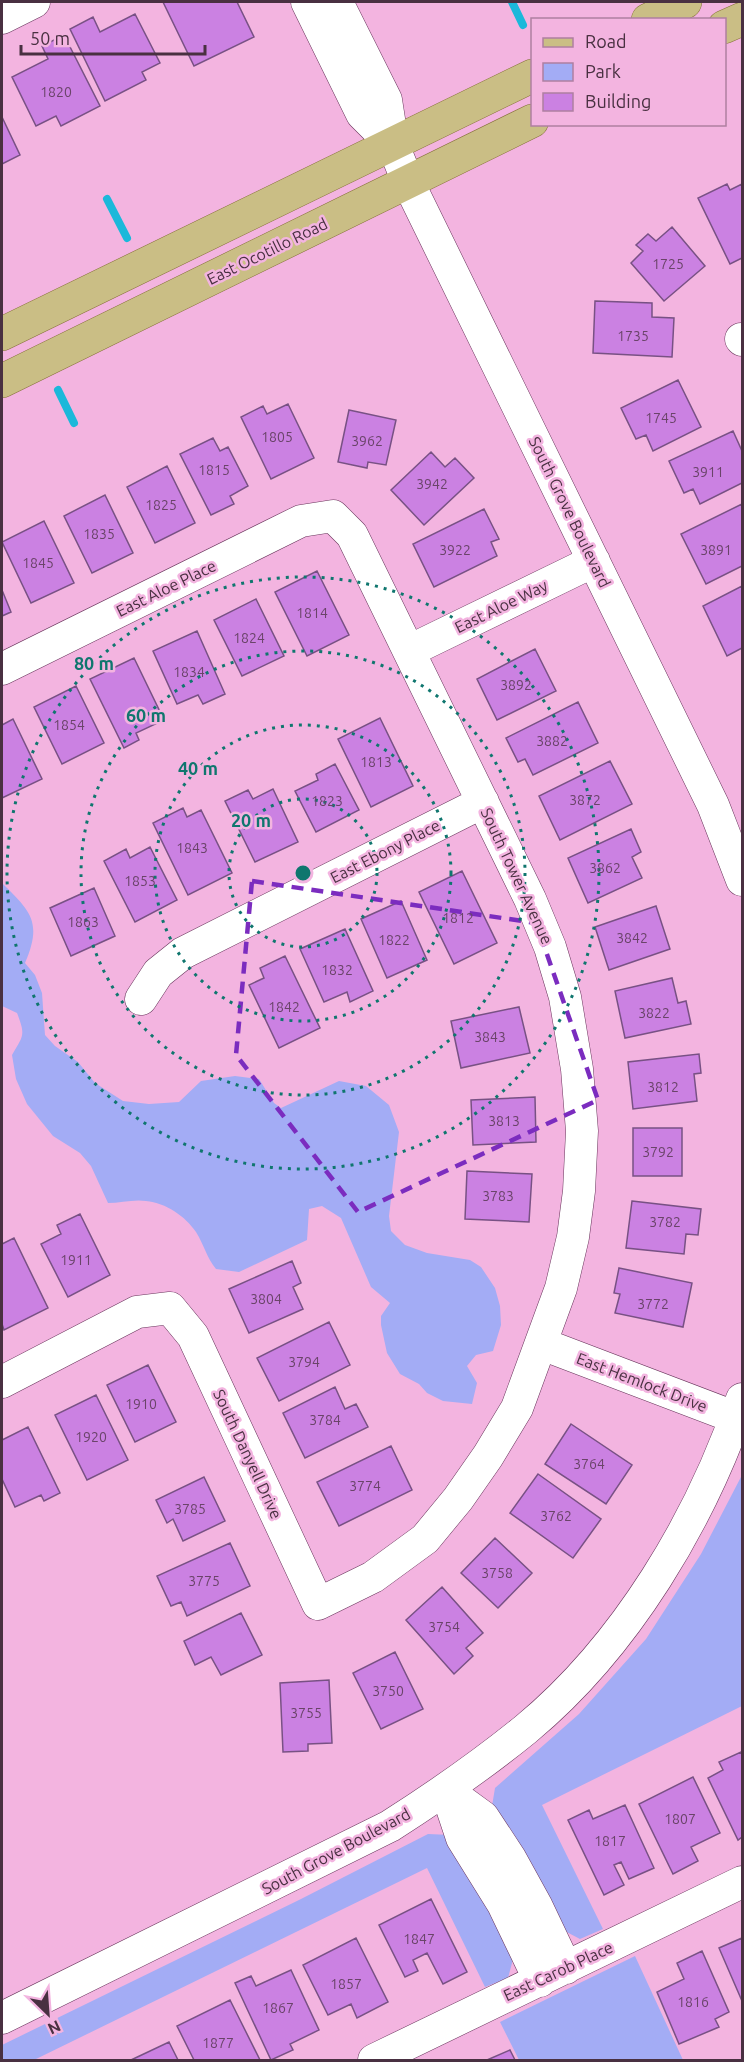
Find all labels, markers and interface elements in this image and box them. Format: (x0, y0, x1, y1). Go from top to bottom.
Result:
scale bar (21, 18, 206, 56)
legend (531, 18, 726, 126)
text: 50 m (30, 28, 70, 48)
text: Road (585, 31, 627, 51)
text: Park (585, 61, 621, 81)
house number: 1820 (40, 84, 72, 100)
text: Building (585, 91, 651, 111)
street label: East Ocotillo Road (204, 214, 330, 288)
house number: 1725 (652, 256, 684, 272)
house number: 1735 (617, 328, 649, 344)
house number: 1745 (645, 410, 677, 426)
house number: 1805 (261, 429, 293, 445)
house number: 3962 (351, 433, 383, 449)
street label: South Grove Boulevard (526, 434, 614, 590)
house number: 1815 (198, 462, 230, 478)
house number: 3911 (692, 464, 724, 480)
house number: 3942 (416, 476, 448, 492)
house number: 1825 (145, 497, 177, 513)
house number: 1835 (83, 526, 115, 542)
house number: 3922 (439, 542, 471, 558)
house number: 3891 (700, 542, 732, 558)
house number: 1845 (22, 555, 54, 571)
street label: East Aloe Place (113, 556, 219, 620)
street label: East Aloe Way (452, 576, 551, 636)
house number: 1814 (296, 605, 328, 621)
house number: 1824 (233, 630, 265, 646)
text: 80 m (74, 653, 114, 673)
house number: 1834 (173, 664, 205, 680)
house number: 3892 (500, 677, 532, 693)
text: 60 m (126, 705, 166, 725)
house number: 1854 (53, 717, 85, 733)
house number: 3882 (536, 733, 568, 749)
house number: 1813 (360, 754, 392, 770)
text: 40 m (178, 758, 218, 778)
house number: 3872 (569, 792, 601, 808)
house number: 1823 (311, 793, 343, 809)
street label: South Tower Avenue (478, 805, 556, 947)
text: 20 m (231, 810, 271, 830)
street label: East Ebony Place (327, 816, 443, 886)
house number: 1843 (176, 840, 208, 856)
house number: 3862 (589, 860, 621, 876)
centre of rings (293, 863, 313, 883)
house number: 1853 (124, 873, 156, 889)
house number: 1812 (442, 910, 474, 926)
house number: 1863 (67, 914, 99, 930)
house number: 3842 (616, 930, 648, 946)
house number: 1822 (378, 932, 410, 948)
house number: 1832 (321, 962, 353, 978)
house number: 1842 (268, 999, 300, 1015)
house number: 3822 (638, 1005, 670, 1021)
house number: 3843 (474, 1029, 506, 1045)
house number: 3812 (647, 1079, 679, 1095)
house number: 3813 (488, 1113, 520, 1129)
house number: 3792 (642, 1144, 674, 1160)
house number: 3783 (482, 1188, 514, 1204)
house number: 3782 (649, 1214, 681, 1230)
house number: 1911 (60, 1252, 92, 1268)
house number: 3804 (250, 1291, 282, 1307)
house number: 3772 (637, 1296, 669, 1312)
street label: East Hemlock Drive (574, 1349, 710, 1415)
house number: 3794 (288, 1354, 320, 1370)
street label: South Danyell Drive (210, 1386, 286, 1522)
house number: 1910 (125, 1396, 157, 1412)
house number: 3784 (309, 1412, 341, 1428)
house number: 1920 (75, 1429, 107, 1445)
house number: 3764 (573, 1456, 605, 1472)
house number: 3774 (349, 1478, 381, 1494)
house number: 3785 (174, 1501, 206, 1517)
house number: 3762 (540, 1508, 572, 1524)
house number: 3758 (481, 1565, 513, 1581)
house number: 3775 (188, 1573, 220, 1589)
house number: 3754 (428, 1619, 460, 1635)
house number: 3750 (372, 1683, 404, 1699)
house number: 3755 (290, 1705, 322, 1721)
street label: South Grove Boulevard (259, 1804, 413, 1898)
house number: 1807 (664, 1811, 696, 1827)
house number: 1817 (594, 1833, 626, 1849)
house number: 1847 (403, 1931, 435, 1947)
street label: East Carob Place (500, 1938, 616, 2004)
house number: 1857 (330, 1976, 362, 1992)
north arrow (18, 1984, 78, 2044)
house number: 1816 (677, 1994, 709, 2010)
house number: 1867 (262, 2000, 294, 2016)
text: N (45, 2017, 64, 2038)
house number: 1877 (202, 2035, 234, 2051)

